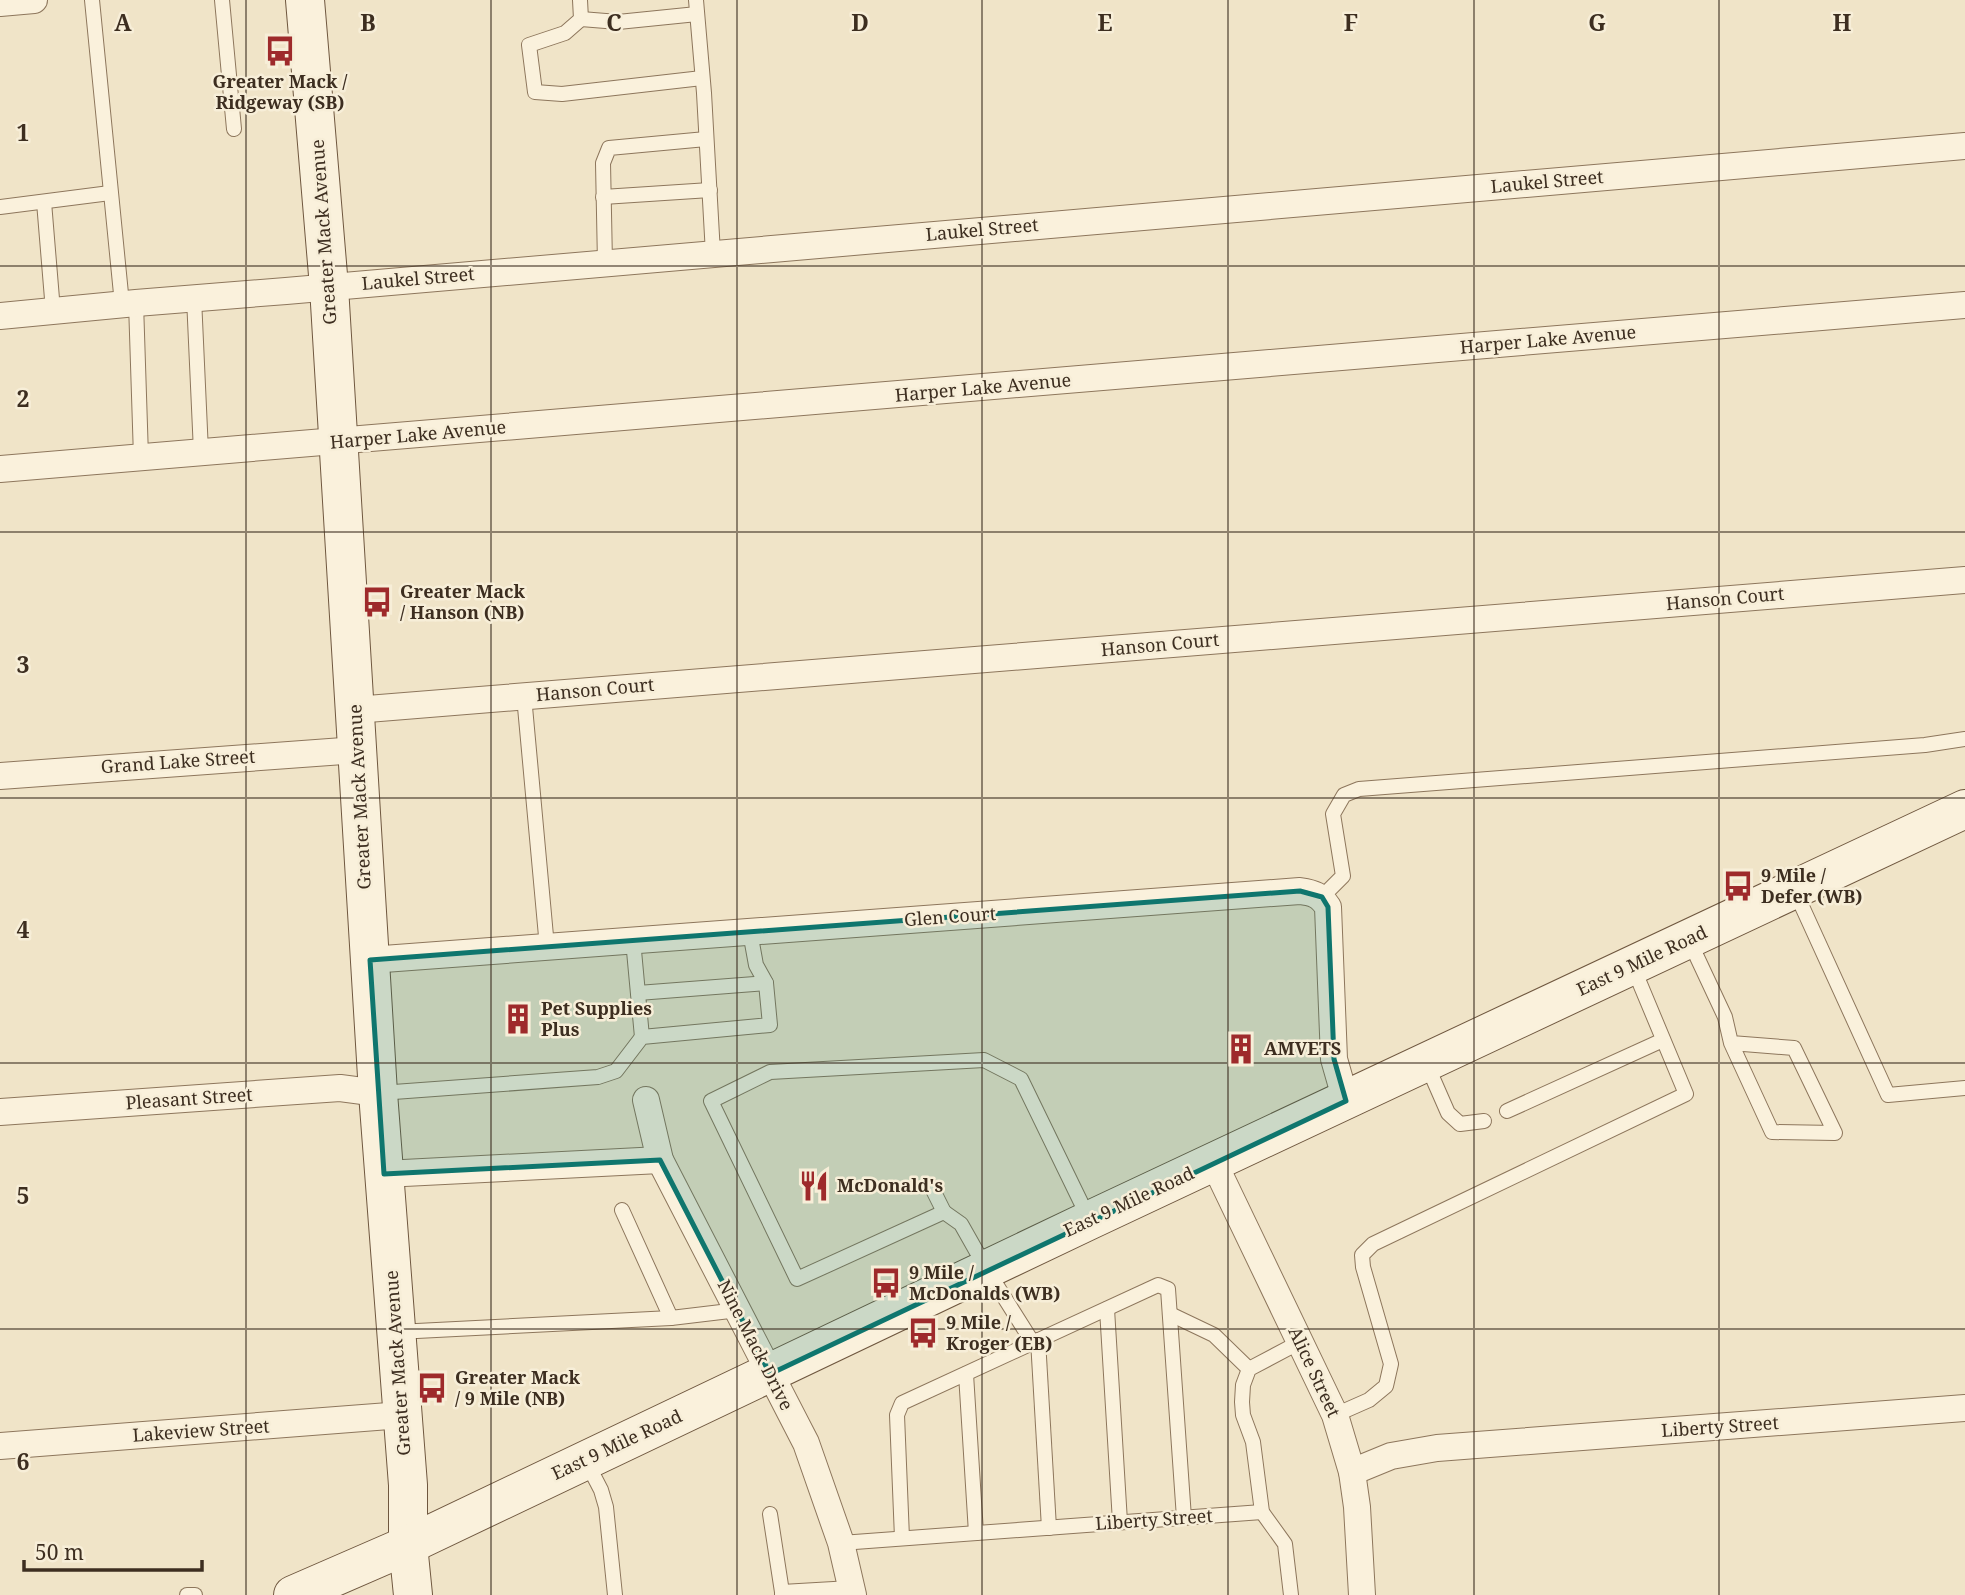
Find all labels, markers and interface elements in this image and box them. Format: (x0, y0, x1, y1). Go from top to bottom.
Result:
text: A (114, 6, 132, 38)
text: B (360, 6, 376, 38)
text: C (606, 6, 622, 38)
text: D (851, 6, 869, 38)
text: E (1097, 6, 1113, 38)
text: F (1344, 6, 1358, 38)
text: G (1588, 6, 1606, 38)
text: H (1833, 6, 1852, 38)
bus stop icon: Greater Mack / Ridgeway (SB) (263, 34, 297, 68)
place label: Greater Mack / Ridgeway (SB) (213, 69, 348, 114)
text: 1 (17, 116, 30, 148)
street label: Greater Mack Avenue (305, 139, 341, 326)
street label: Laukel Street (1490, 164, 1604, 198)
street label: Laukel Street (925, 212, 1039, 246)
street label: Laukel Street (361, 261, 475, 295)
street label: Harper Lake Avenue (1459, 319, 1637, 359)
street label: Harper Lake Avenue (894, 367, 1072, 407)
text: 2 (17, 382, 30, 414)
street label: Harper Lake Avenue (329, 414, 507, 454)
place label: Greater Mack / Hanson (NB) (400, 579, 525, 624)
street label: Hanson Court (1665, 581, 1785, 615)
bus stop icon: Greater Mack / Hanson (NB) (360, 585, 394, 619)
street label: Hanson Court (1100, 627, 1220, 661)
text: 3 (17, 648, 30, 680)
street label: Hanson Court (535, 672, 655, 706)
street label: Greater Mack Avenue (342, 704, 376, 890)
street label: Grand Lake Street (100, 744, 256, 778)
place label: 9 Mile / Defer (WB) (1761, 863, 1863, 908)
bus stop icon: 9 Mile / Defer (WB) (1721, 869, 1755, 903)
street label: Glen Court (903, 901, 997, 931)
text: 4 (17, 913, 30, 945)
street label: East 9 Mile Road (1573, 919, 1711, 1001)
place label: Pet Supplies Plus (541, 996, 652, 1041)
building icon: Pet Supplies Plus (501, 1002, 535, 1036)
building icon: AMVETS (1224, 1032, 1258, 1066)
place label: AMVETS (1264, 1036, 1341, 1060)
street label: Pleasant Street (125, 1082, 253, 1114)
street label: East 9 Mile Road (1060, 1160, 1198, 1242)
restaurant icon: McDonald's (797, 1169, 831, 1203)
place label: McDonald's (837, 1173, 944, 1197)
text: 5 (17, 1179, 30, 1211)
place label: 9 Mile / McDonalds (WB) (909, 1260, 1060, 1305)
bus stop icon: 9 Mile / McDonalds (WB) (869, 1266, 903, 1300)
street label: Greater Mack Avenue (379, 1270, 415, 1457)
street label: Nine Mack Drive (713, 1275, 799, 1414)
place label: 9 Mile / Kroger (EB) (946, 1310, 1052, 1355)
bus stop icon: 9 Mile / Kroger (EB) (906, 1316, 940, 1350)
street label: Alice Street (1283, 1322, 1346, 1421)
place label: Greater Mack / 9 Mile (NB) (455, 1365, 580, 1410)
bus stop icon: Greater Mack / 9 Mile (NB) (415, 1371, 449, 1405)
street label: East 9 Mile Road (548, 1403, 686, 1485)
street label: Liberty Street (1660, 1410, 1779, 1442)
street label: Lakeview Street (132, 1413, 270, 1447)
text: 6 (17, 1445, 30, 1477)
street label: Liberty Street (1094, 1503, 1213, 1535)
scale bar (24, 1528, 203, 1572)
text: 50 m (35, 1538, 84, 1566)

